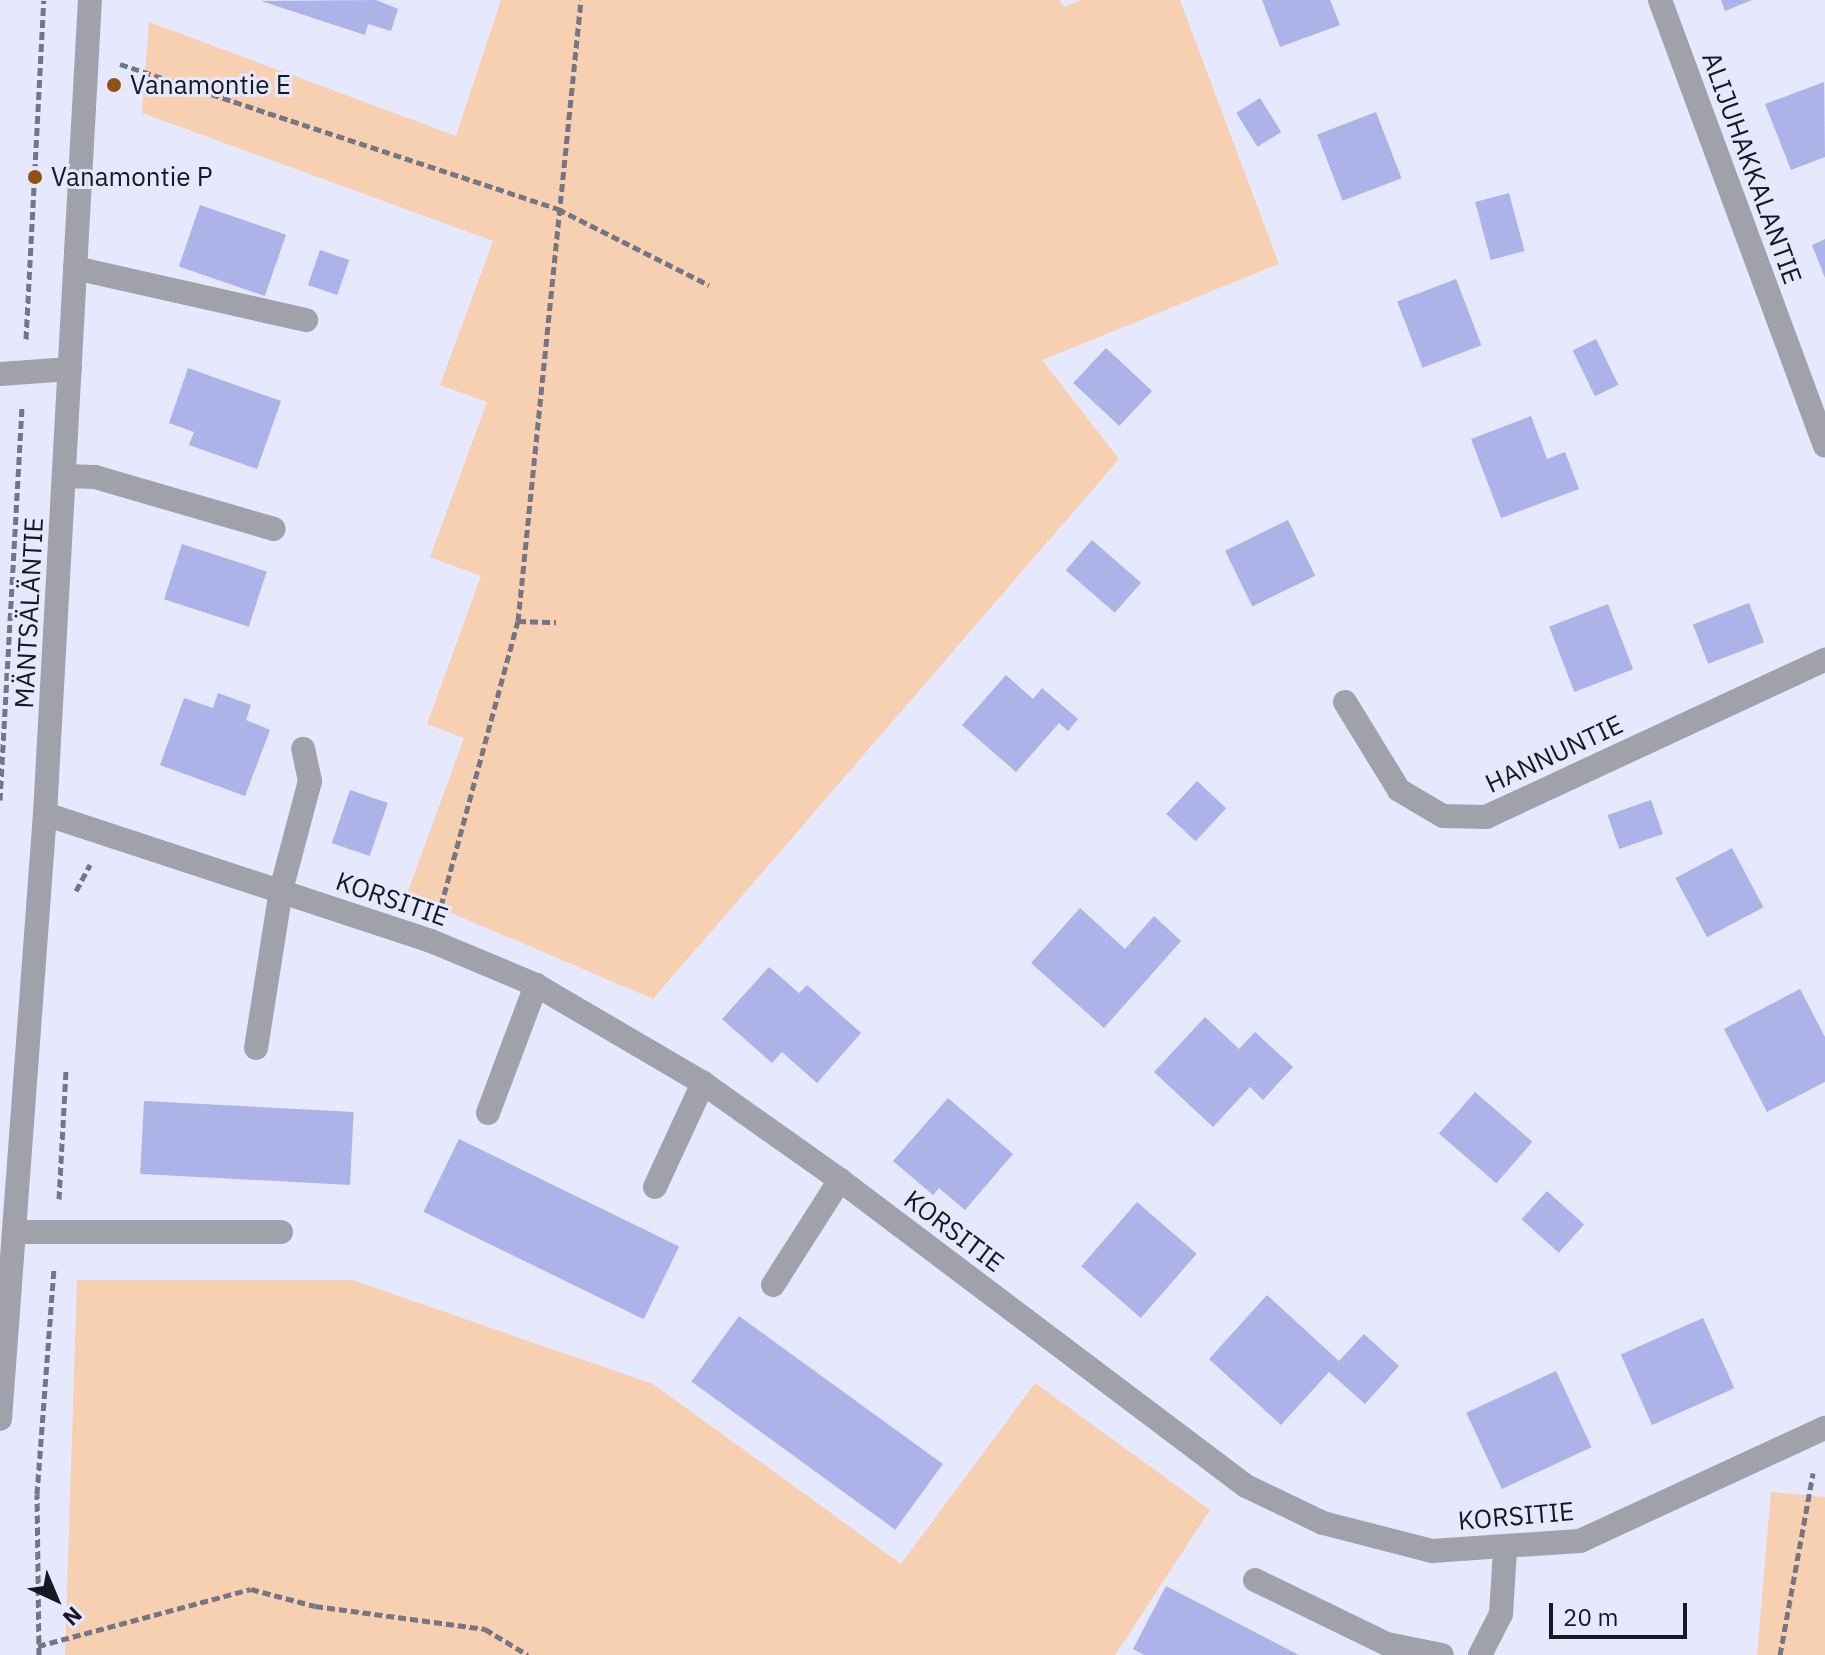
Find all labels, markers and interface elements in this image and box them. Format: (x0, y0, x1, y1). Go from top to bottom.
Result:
street label: ALIJUHAKKALANTIE (1696, 48, 1808, 288)
place label: Vanamontie E (130, 69, 291, 101)
marker: Vanamontie E (105, 76, 123, 94)
place label: Vanamontie P (51, 161, 212, 193)
marker: Vanamontie P (26, 168, 44, 186)
street label: MÄNTSÄLÄNTIE (8, 517, 50, 709)
street label: HANNUNTIE (1480, 709, 1628, 799)
street label: KORSITIE (332, 865, 452, 933)
street label: KORSITIE (898, 1183, 1010, 1279)
street label: KORSITIE (1457, 1495, 1575, 1537)
north arrow (16, 1559, 96, 1639)
scale bar (1553, 1587, 1691, 1637)
text: N (57, 1601, 89, 1633)
text: 20 m (1563, 1601, 1618, 1633)

